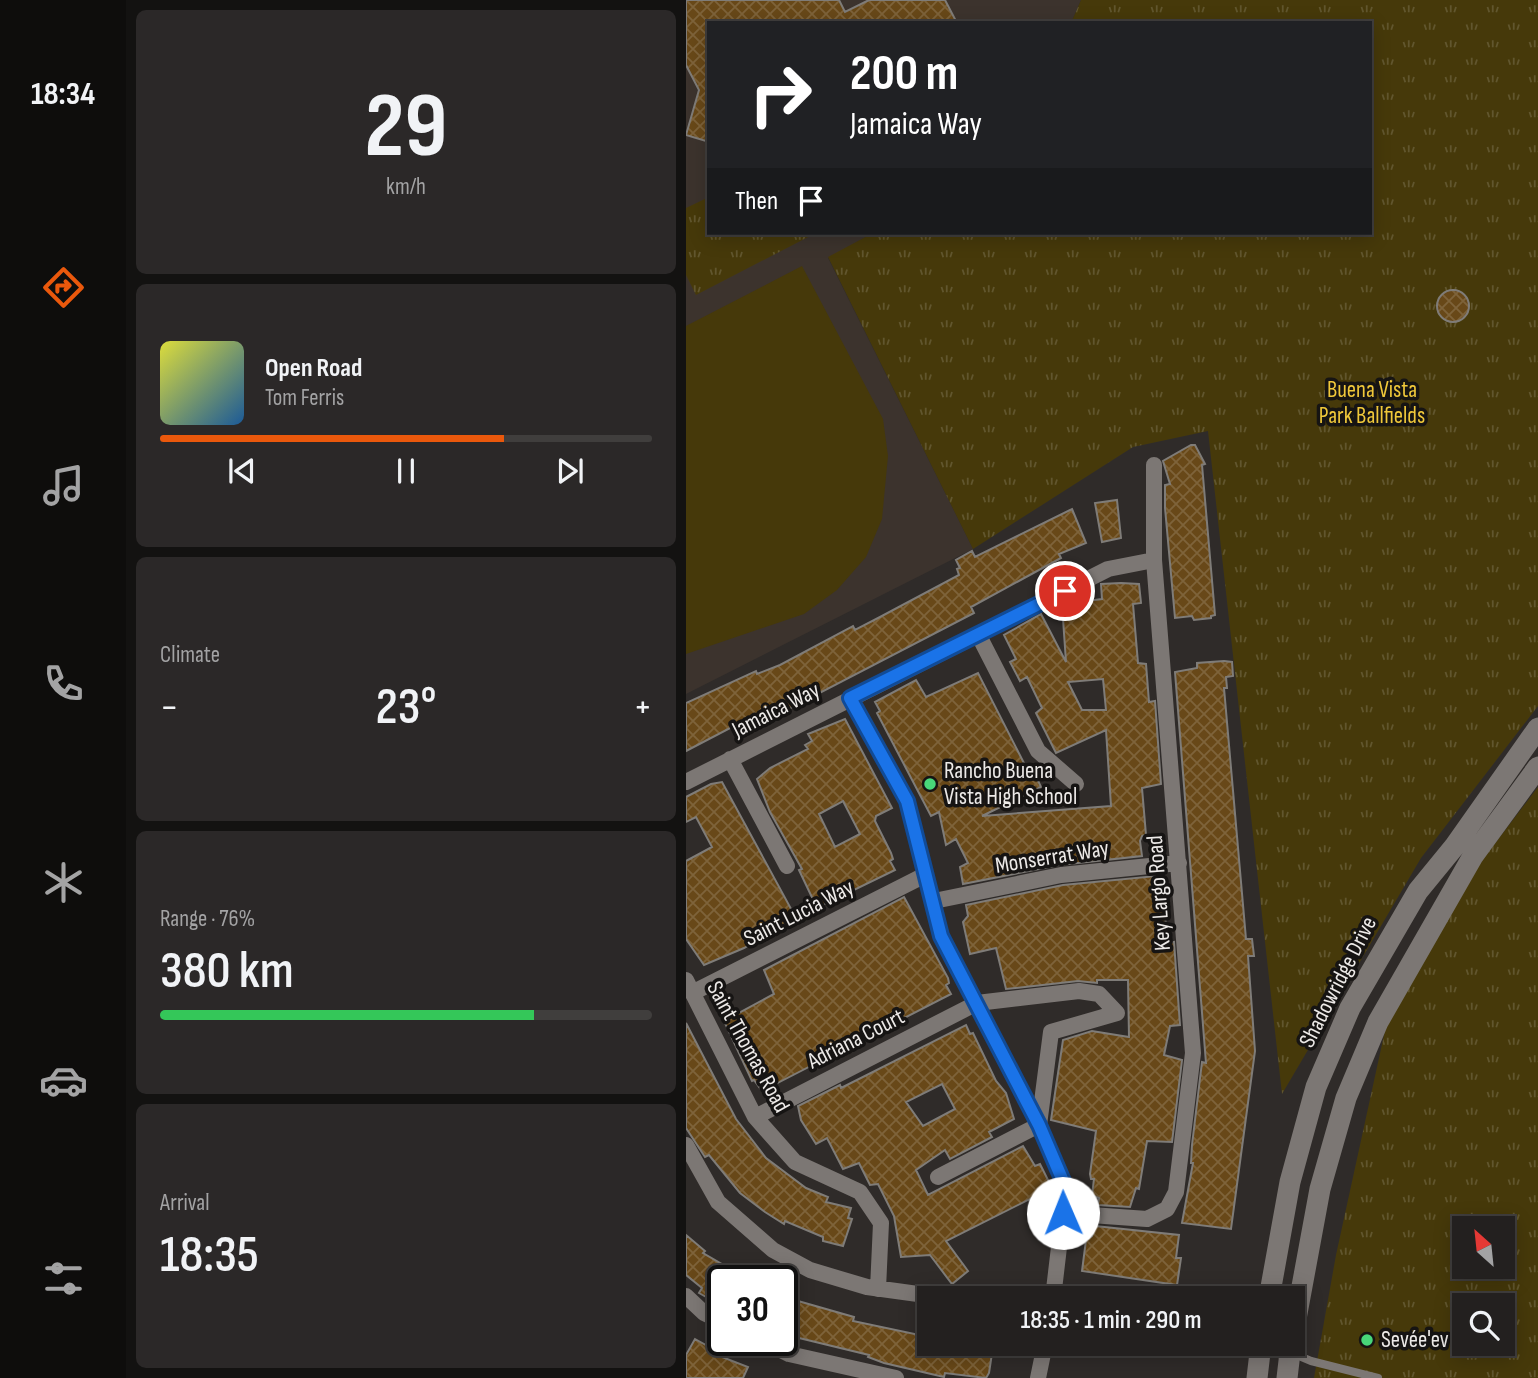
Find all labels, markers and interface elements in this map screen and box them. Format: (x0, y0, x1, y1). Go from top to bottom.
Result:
text: 200 m (850, 45, 958, 104)
icon: right (735, 49, 826, 140)
text: 29 (365, 73, 448, 182)
text: 18:34 (31, 75, 95, 114)
text: Jamaica Way (850, 105, 982, 144)
text: km/h (386, 173, 426, 201)
icon: arrive (792, 182, 830, 220)
text: Then (735, 186, 778, 217)
icon: directions (39, 263, 88, 312)
text: Open Road (265, 353, 362, 384)
park label: Buena Vista Park Ballfields (1319, 376, 1425, 430)
text: Tom Ferris (265, 384, 344, 412)
icon: previous (223, 452, 261, 490)
icon: pause (387, 452, 425, 490)
icon: next (551, 452, 589, 490)
icon: music (39, 461, 88, 510)
pin (1035, 561, 1095, 621)
icon: arrive (1046, 572, 1084, 610)
text: Climate (160, 641, 220, 669)
icon: phone (39, 659, 88, 708)
text: 23° (376, 676, 436, 739)
street label: Jamaica Way (727, 676, 825, 744)
text: − (160, 685, 179, 730)
text: + (633, 685, 652, 730)
place label: Rancho Buena Vista High School (944, 757, 1077, 811)
marker: Rancho Buena Vista High School (922, 776, 938, 792)
street label: Monserrat Way (993, 834, 1111, 880)
street label: Key Largo Road (1141, 834, 1177, 952)
icon: climate (39, 858, 88, 907)
street label: Saint Lucia Way (739, 873, 859, 953)
text: Range · 76% (160, 905, 255, 933)
street label: Shadowridge Drive (1293, 912, 1383, 1052)
text: 380 km (160, 940, 294, 1003)
street label: Saint Thomas Road (700, 976, 796, 1118)
street label: Adriana Court (802, 1003, 909, 1076)
icon: car (39, 1056, 88, 1105)
position arrow (1026, 1176, 1100, 1250)
text: Arrival (160, 1189, 209, 1217)
north arrow (1452, 1216, 1516, 1279)
map controls (1452, 1216, 1515, 1356)
text: 18:35 (160, 1224, 259, 1287)
icon: filters (39, 1254, 88, 1303)
speed limit sign: 30 (707, 1265, 798, 1356)
button: search (1452, 1293, 1515, 1356)
text: 18:35 · 1 min · 290 m (1021, 1305, 1201, 1336)
place label: Sevée'ev (1381, 1326, 1449, 1354)
marker: Sevée'ev (1359, 1332, 1375, 1348)

